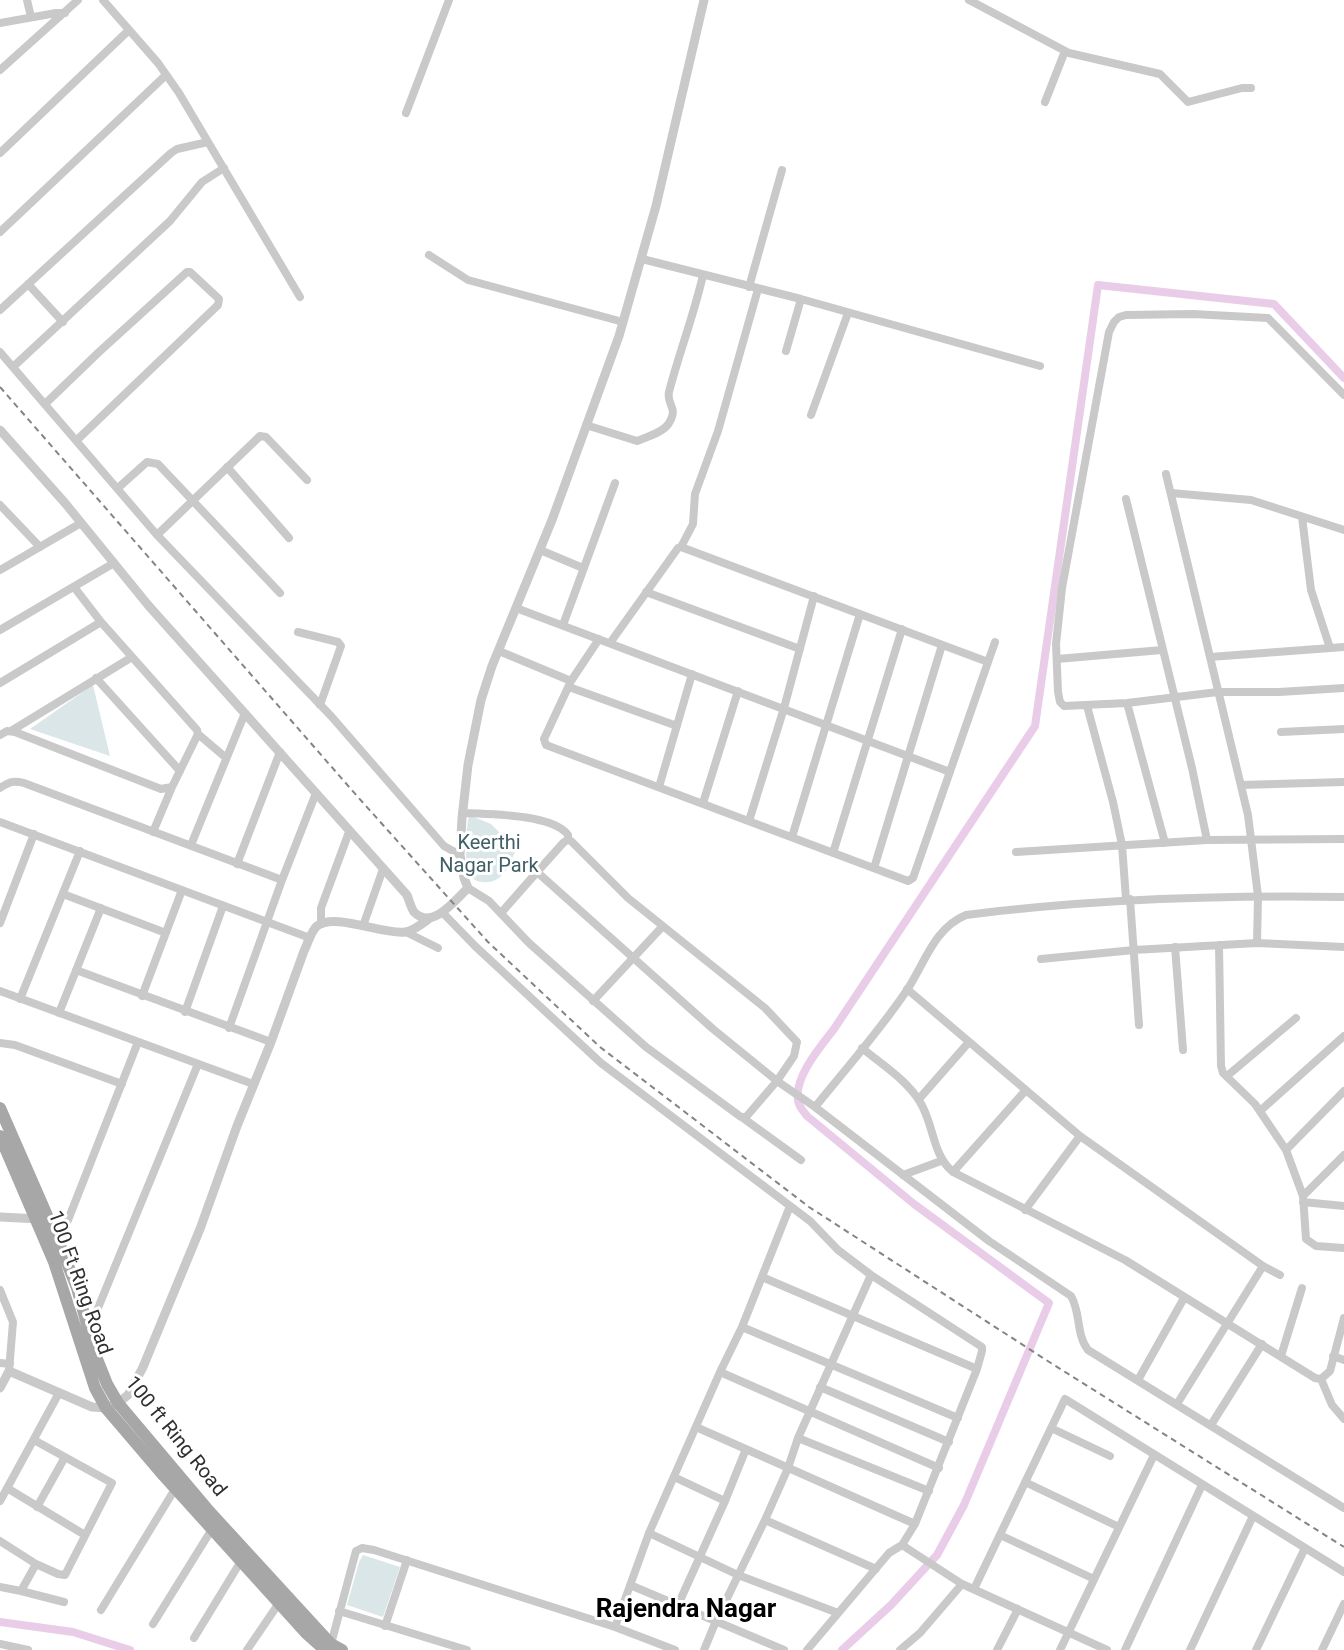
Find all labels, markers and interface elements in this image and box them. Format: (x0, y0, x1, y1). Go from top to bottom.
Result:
park label: Keerthi Nagar Park (439, 832, 539, 879)
street label: 100 Ft Ring Road (42, 1208, 116, 1358)
street label: 100 ft Ring Road (119, 1372, 231, 1502)
district label: Rajendra Nagar (596, 1594, 776, 1626)

